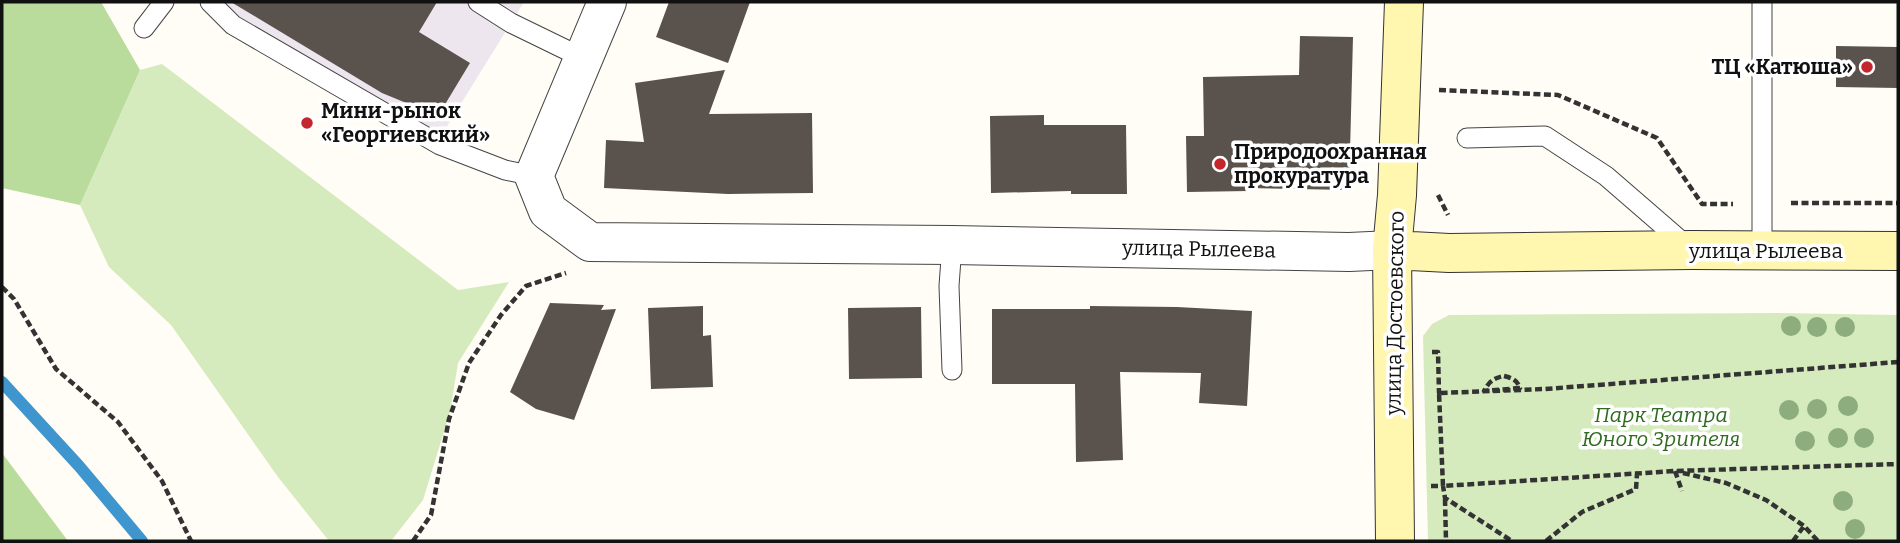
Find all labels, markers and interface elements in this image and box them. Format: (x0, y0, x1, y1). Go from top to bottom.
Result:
place label: ТЦ «Катюша» (1712, 54, 1853, 80)
marker: ТЦ «Катюша» (1859, 59, 1875, 75)
place label: Мини-рынок «Георгиевский» (321, 98, 490, 148)
marker: Мини-рынок «Георгиевский» (299, 115, 315, 131)
place label: Природоохранная прокуратура (1234, 139, 1427, 189)
marker: Природоохранная прокуратура (1212, 156, 1228, 172)
street label: улица Достоевского (1380, 211, 1410, 416)
street label: улица Рылеева (1121, 235, 1277, 263)
street label: улица Рылеева (1688, 238, 1843, 264)
park label: Парк Театра Юного Зрителя (1582, 402, 1740, 452)

